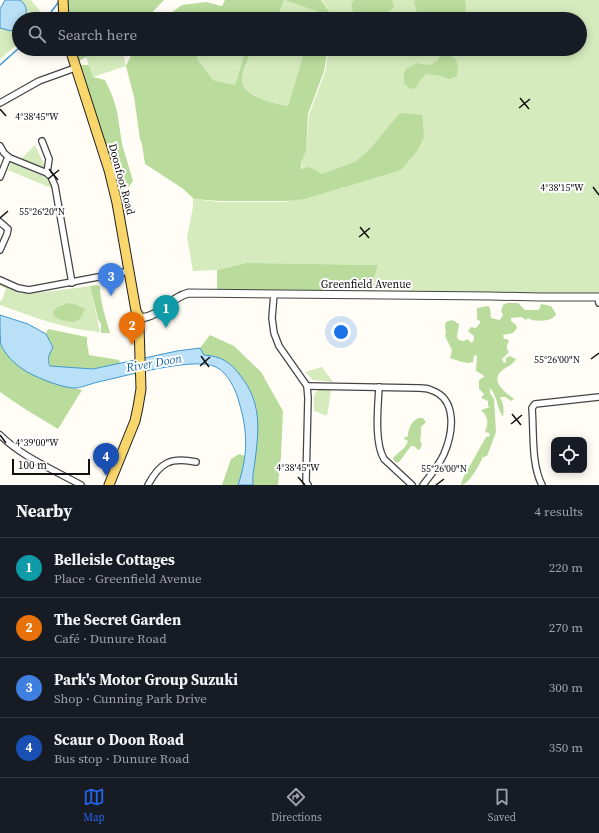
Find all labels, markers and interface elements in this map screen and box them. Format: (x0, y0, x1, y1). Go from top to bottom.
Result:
search box (12, 12, 587, 56)
icon: search (26, 23, 48, 45)
text: Search here (58, 24, 137, 45)
text: 4°38'45"W (15, 110, 59, 123)
street label: Doonfoot Road (105, 142, 138, 217)
text: 4°38'15"W (540, 181, 584, 194)
text: 55°26'20"N (19, 205, 65, 218)
pin: 3 (98, 263, 124, 296)
street label: Greenfield Avenue (321, 277, 412, 292)
pin: 1 (153, 295, 179, 328)
pin: 2 (119, 312, 145, 345)
your location (331, 322, 351, 342)
water label: River Doon (124, 350, 183, 376)
text: 55°26'00"N (534, 353, 580, 366)
text: 4°39'00"W (15, 436, 59, 449)
map controls (551, 437, 587, 473)
button: locate (551, 437, 587, 473)
pin: 4 (93, 443, 119, 476)
scale bar (12, 457, 90, 476)
text: 100 m (18, 458, 47, 473)
text: 4°38'45"W (276, 461, 320, 474)
text: 55°26'00"N (421, 462, 467, 475)
text: Nearby (16, 499, 72, 523)
text: 4 results (535, 503, 583, 520)
text: Belleisle Cottages (54, 549, 175, 570)
text: 1 (25, 559, 33, 576)
text: 220 m (549, 559, 583, 576)
text: Place · Greenfield Avenue (54, 570, 202, 587)
text: The Secret Garden (54, 609, 181, 630)
text: 2 (25, 619, 33, 636)
text: 270 m (549, 619, 583, 636)
text: Café · Dunure Road (54, 630, 167, 647)
text: Park's Motor Group Suzuki (54, 669, 238, 690)
text: 3 (25, 679, 33, 696)
text: 300 m (549, 679, 583, 696)
text: Shop · Cunning Park Drive (54, 690, 207, 707)
text: Scaur o Doon Road (54, 729, 184, 750)
text: 4 (25, 739, 33, 756)
text: 350 m (549, 739, 583, 756)
text: Bus stop · Dunure Road (54, 750, 189, 767)
tab: Map (83, 786, 105, 825)
tab: Directions (271, 786, 322, 825)
tab: Saved (488, 786, 516, 825)

